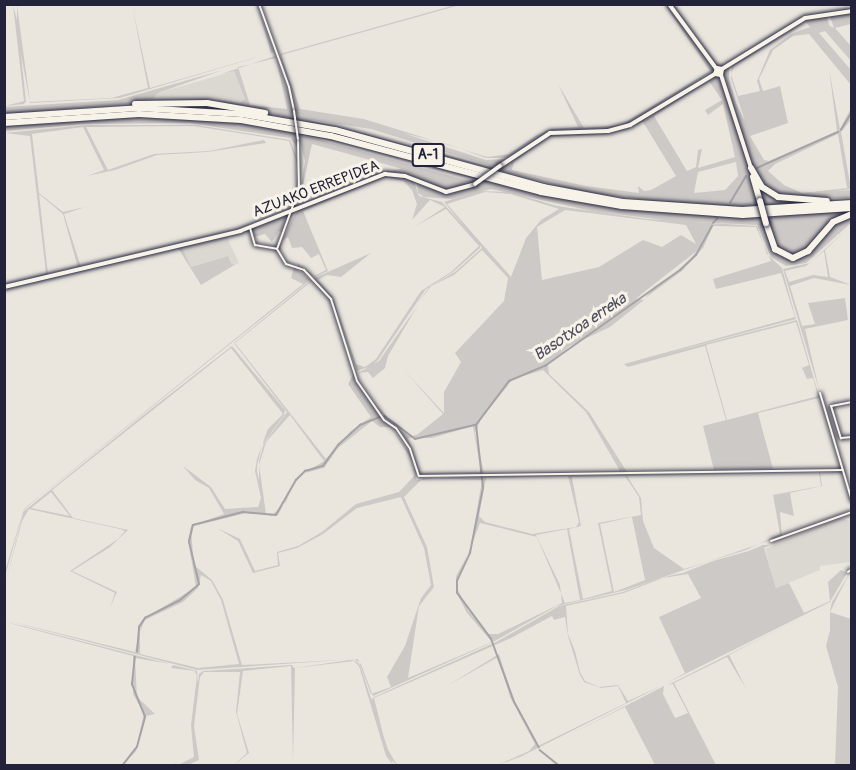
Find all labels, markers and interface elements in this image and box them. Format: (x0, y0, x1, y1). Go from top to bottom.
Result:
road number: A-1 (412, 144, 444, 166)
street label: AZUAKO ERREPIDEA (250, 157, 382, 221)
water label: Basotxoa erreka (530, 289, 630, 365)

